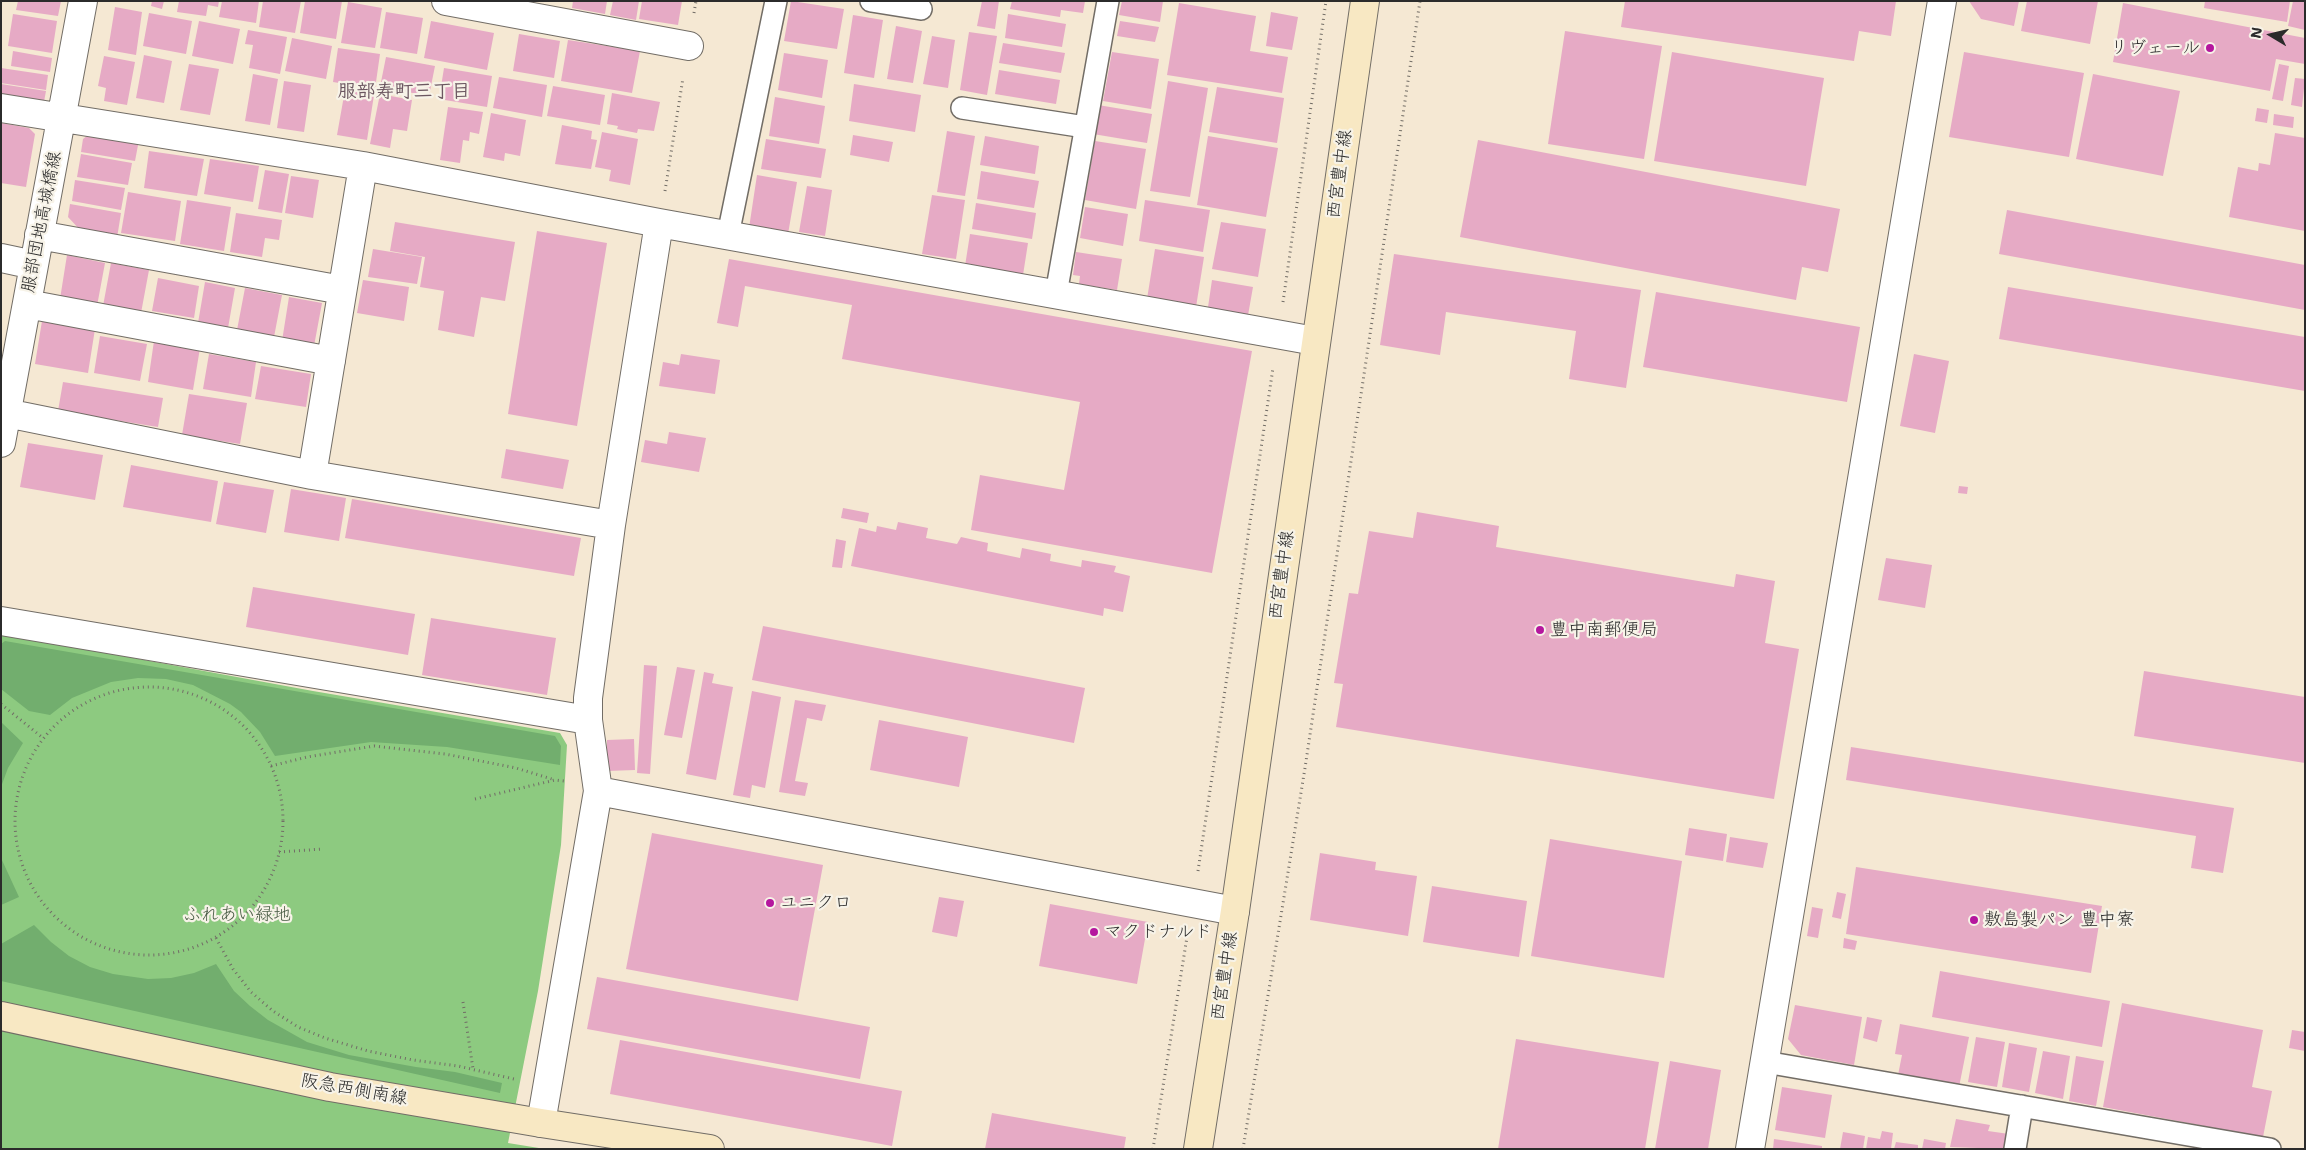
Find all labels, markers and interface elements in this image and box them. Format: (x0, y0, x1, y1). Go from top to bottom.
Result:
north arrow (2246, 10, 2296, 60)
text: N (2246, 26, 2266, 40)
place label: リヴェール (2110, 37, 2200, 59)
marker: リヴェール (2204, 42, 2216, 54)
district label: 服部寿町三丁目 (338, 81, 470, 103)
street label: 西宮豊中線 (1323, 128, 1357, 220)
street label: 服部団地高城橋線 (18, 149, 66, 295)
street label: 西宮豊中線 (1265, 529, 1299, 621)
place label: 豊中南郵便局 (1550, 619, 1658, 641)
marker: 豊中南郵便局 (1534, 624, 1546, 636)
place label: ユニクロ (780, 892, 852, 914)
marker: ユニクロ (764, 897, 776, 909)
park label: ふれあい緑地 (183, 904, 291, 926)
place label: 敷島製パン 豊中寮 (1984, 909, 2134, 931)
marker: 敷島製パン 豊中寮 (1968, 914, 1980, 926)
place label: マクドナルド (1104, 921, 1212, 943)
marker: マクドナルド (1088, 926, 1100, 938)
street label: 西宮豊中線 (1207, 930, 1243, 1022)
street label: 阪急西側南線 (299, 1070, 409, 1110)

